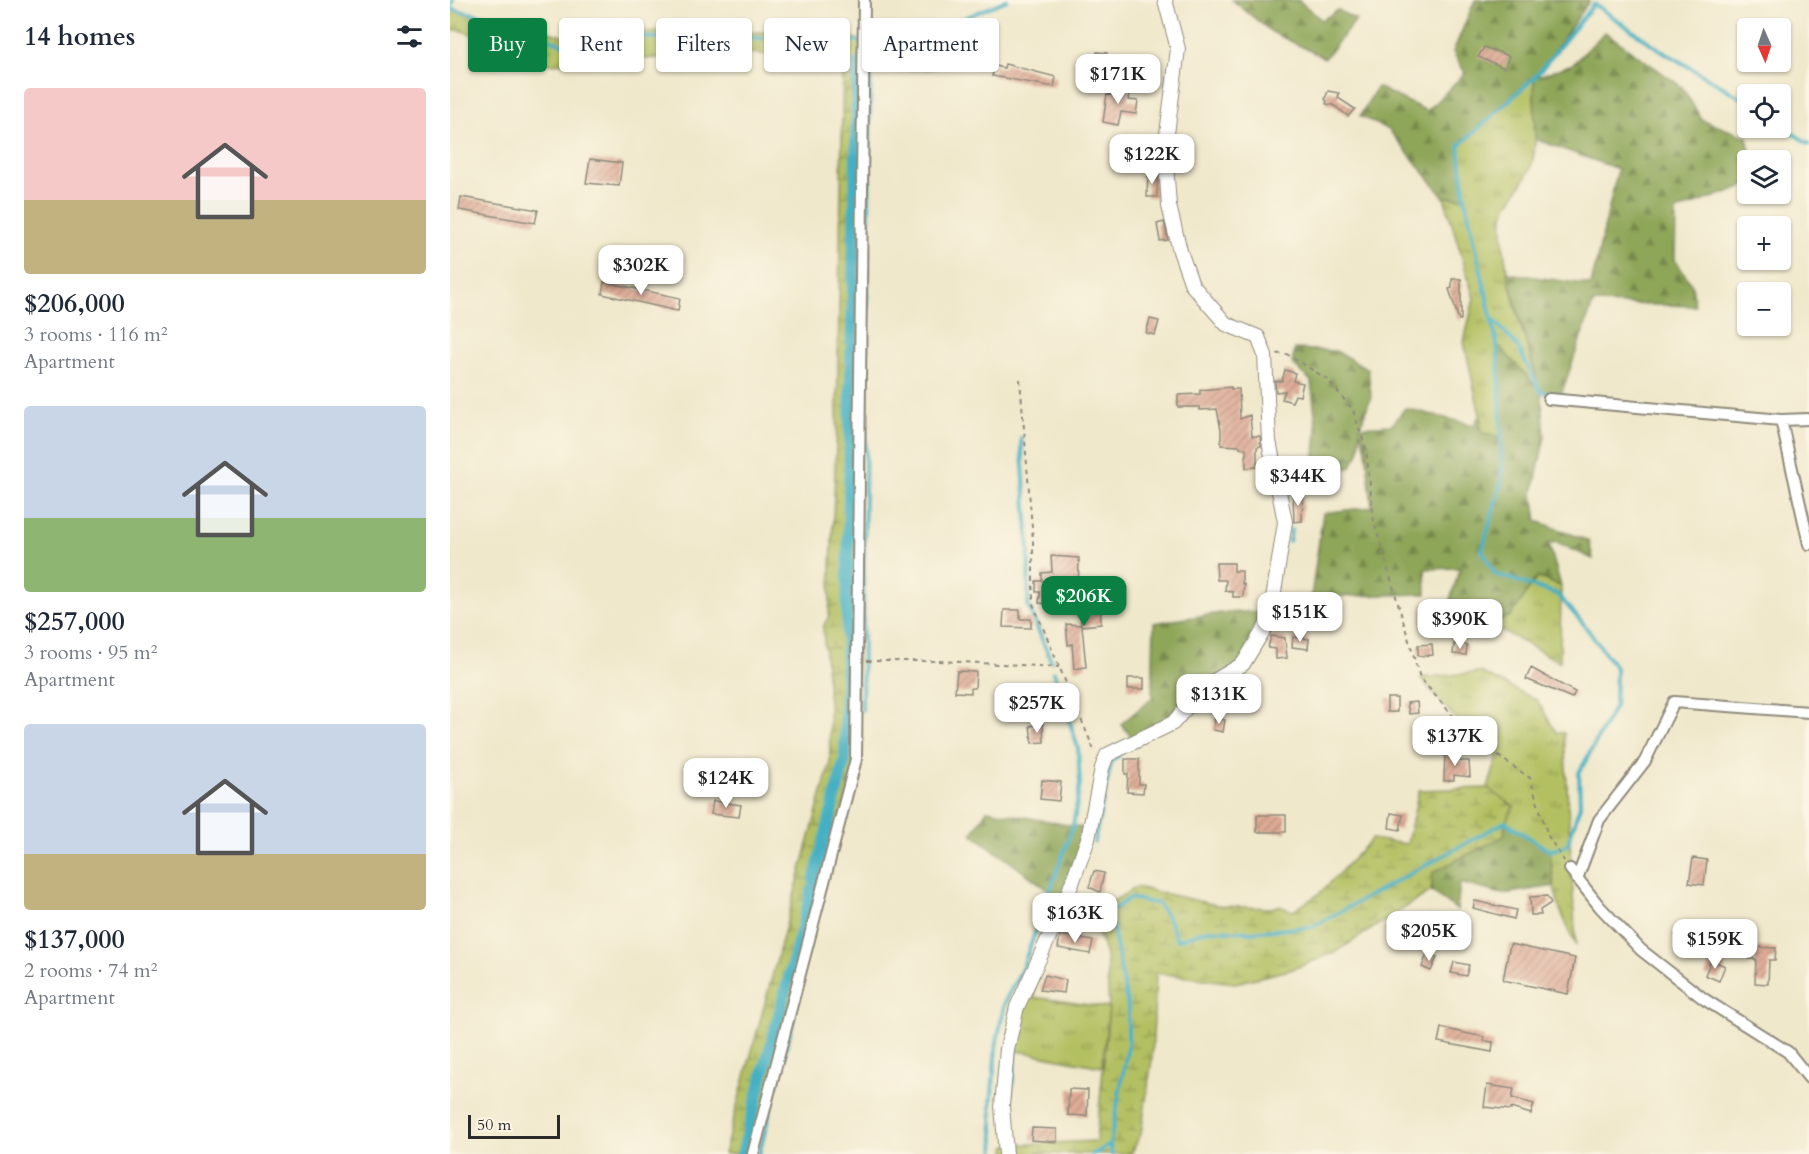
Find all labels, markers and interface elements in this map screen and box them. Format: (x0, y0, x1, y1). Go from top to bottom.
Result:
chip: Buy (468, 18, 547, 72)
chip: Rent (559, 18, 644, 72)
chip: Filters (656, 18, 752, 72)
chip: New (764, 18, 850, 72)
chip: Apartment (862, 18, 999, 72)
north arrow (1737, 18, 1791, 72)
map controls (1737, 18, 1791, 336)
text: 14 homes (24, 19, 135, 54)
icon: filters (393, 20, 426, 53)
pin: $171K (1076, 54, 1160, 105)
text: $171K (1089, 60, 1147, 87)
button: locate (1737, 84, 1791, 138)
icon: home (171, 127, 279, 235)
pin: $122K (1110, 134, 1194, 185)
text: $122K (1123, 140, 1181, 167)
button: layers (1737, 150, 1791, 204)
button: + (1737, 216, 1791, 270)
pin: $302K (599, 245, 683, 296)
text: $302K (612, 251, 670, 278)
button: − (1737, 282, 1791, 336)
text: $206,000 (24, 286, 125, 321)
text: 3 rooms · 116 m² (24, 321, 168, 348)
text: Apartment (24, 348, 115, 375)
icon: home (171, 445, 279, 553)
pin: $344K (1256, 456, 1340, 507)
text: $344K (1269, 462, 1327, 489)
pin: $206K (1042, 576, 1126, 627)
text: $206K (1055, 582, 1113, 609)
pin: $151K (1258, 592, 1342, 643)
text: $151K (1271, 598, 1329, 625)
pin: $390K (1418, 599, 1502, 650)
text: $257,000 (24, 604, 125, 639)
text: $390K (1431, 605, 1489, 632)
text: 3 rooms · 95 m² (24, 639, 157, 666)
text: Apartment (24, 666, 115, 693)
pin: $131K (1177, 674, 1261, 725)
text: $131K (1190, 680, 1248, 707)
pin: $257K (995, 683, 1079, 734)
text: $257K (1008, 689, 1066, 716)
pin: $137K (1413, 716, 1497, 767)
text: $137K (1426, 722, 1484, 749)
pin: $124K (684, 758, 768, 809)
icon: home (171, 763, 279, 871)
text: $124K (697, 764, 755, 791)
pin: $163K (1033, 893, 1117, 944)
text: $163K (1046, 899, 1104, 926)
pin: $205K (1387, 911, 1471, 962)
text: $205K (1400, 917, 1458, 944)
pin: $159K (1673, 919, 1757, 970)
text: $137,000 (24, 922, 125, 957)
text: $159K (1686, 925, 1744, 952)
text: 2 rooms · 74 m² (24, 957, 157, 984)
text: Apartment (24, 984, 115, 1011)
scale bar (468, 1112, 560, 1140)
text: 50 m (477, 1114, 511, 1136)

